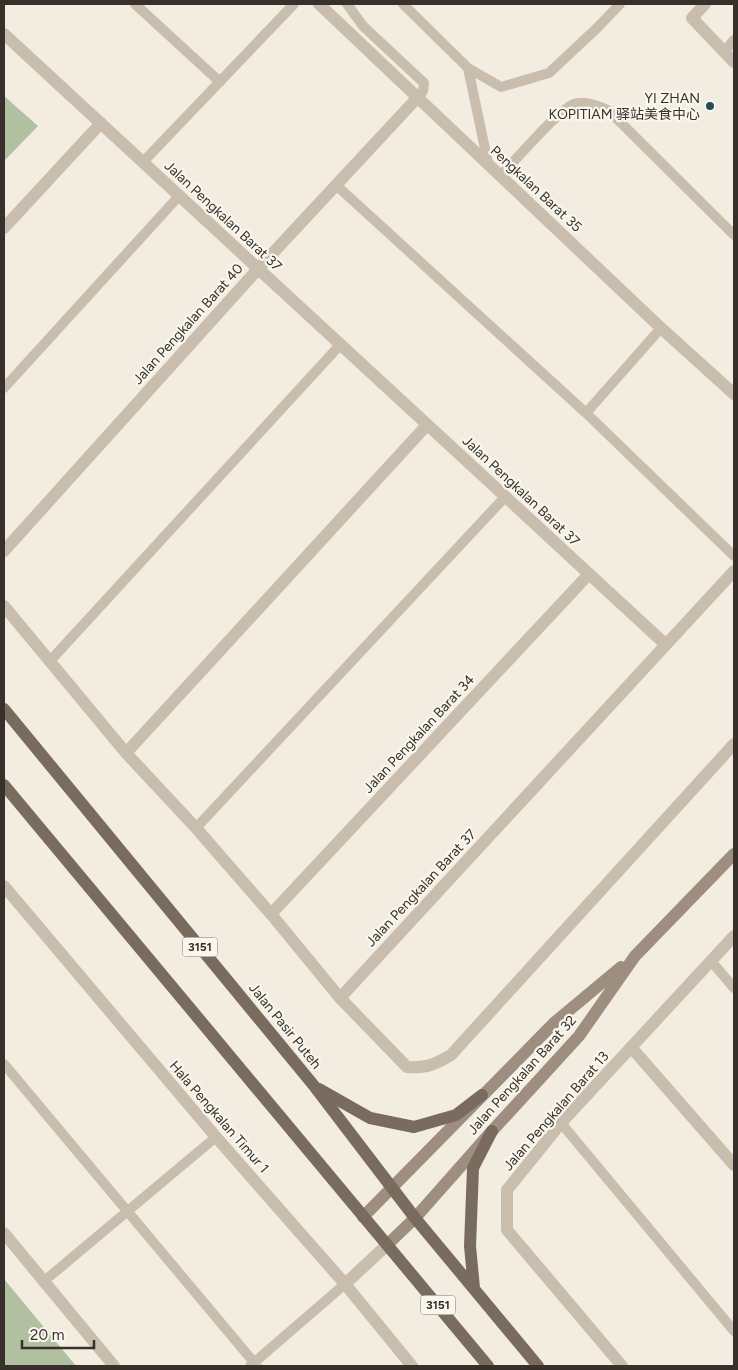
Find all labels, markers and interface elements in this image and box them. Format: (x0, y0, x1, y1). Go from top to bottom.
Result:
place label: YI ZHAN KOPITIAM 驿站美食中心 (548, 90, 700, 123)
marker: YI ZHAN KOPITIAM 驿站美食中心 (704, 100, 716, 112)
street label: Pengkalan Barat 35 (487, 142, 585, 236)
street label: Jalan Pengkalan Barat 37 (161, 157, 286, 275)
street label: Jalan Pengkalan Barat 40 (129, 260, 247, 388)
street label: Jalan Pengkalan Barat 37 (459, 432, 584, 550)
street label: Jalan Pengkalan Barat 34 (360, 671, 478, 797)
street label: Jalan Pengkalan Barat 37 (362, 825, 480, 950)
road number: 3151 (182, 938, 218, 956)
street label: Jalan Pasir Puteh (245, 980, 325, 1072)
street label: Jalan Pengkalan Barat 32 (464, 1012, 580, 1138)
street label: Jalan Pengkalan Barat 13 (500, 1048, 612, 1174)
street label: Hala Pengkalan Timur 1 (166, 1057, 272, 1177)
road number: 3151 (420, 1296, 456, 1314)
scale bar (22, 1318, 95, 1350)
text: 20 m (30, 1326, 64, 1344)

